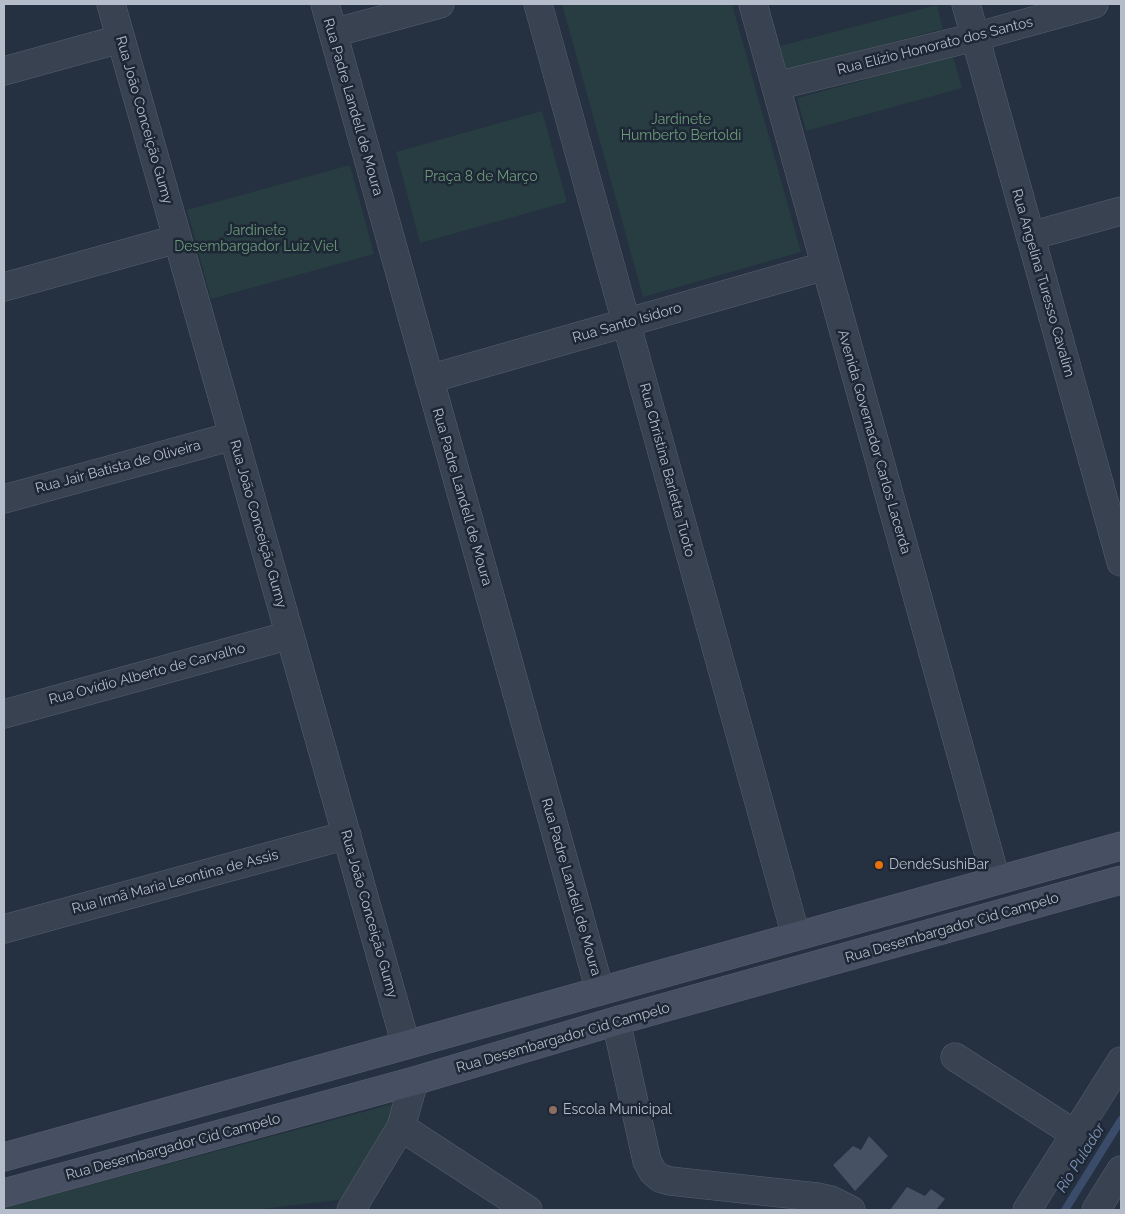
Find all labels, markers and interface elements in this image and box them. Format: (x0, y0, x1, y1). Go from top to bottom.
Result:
street label: Rua Elízio Honorato dos Santos (835, 14, 1035, 78)
street label: Rua Padre Landell de Moura (320, 16, 386, 198)
street label: Rua João Conceição Gumy (112, 34, 176, 206)
park label: Jardinete Humberto Bertoldi (621, 112, 741, 144)
park label: Praça 8 de Março (425, 169, 537, 185)
street label: Rua Angelina Turesso Cavalim (1008, 187, 1078, 379)
park label: Jardinete Desembargador Luiz Viel (174, 223, 338, 256)
street label: Rua Santo Isidoro (571, 299, 683, 347)
street label: Avenida Governador Carlos Lacerda (834, 328, 914, 556)
street label: Rua Christina Barletta Tuoto (636, 381, 698, 559)
street label: Rua Padre Landell de Moura (429, 406, 495, 588)
street label: Rua Jair Batista de Oliveira (33, 437, 203, 497)
street label: Rua João Conceição Gumy (226, 438, 290, 610)
street label: Rua Ovídio Alberto de Carvalho (47, 640, 247, 708)
street label: Rua Padre Landell de Moura (538, 796, 604, 978)
street label: Rua João Conceição Gumy (337, 828, 401, 1000)
street label: Rua Irmã Maria Leontina de Assis (70, 846, 280, 918)
place label: DendeSushiBar (889, 857, 989, 873)
marker: DendeSushiBar (873, 859, 885, 871)
street label: Rua Desembargador Cid Campelo (843, 889, 1061, 967)
street label: Rua Desembargador Cid Campelo (454, 999, 672, 1077)
place label: Escola Municipal (563, 1102, 672, 1118)
marker: Escola Municipal (547, 1104, 559, 1116)
street label: Rua Desembargador Cid Campelo (64, 1110, 282, 1184)
water label: Rio Pulador (1053, 1120, 1109, 1196)

